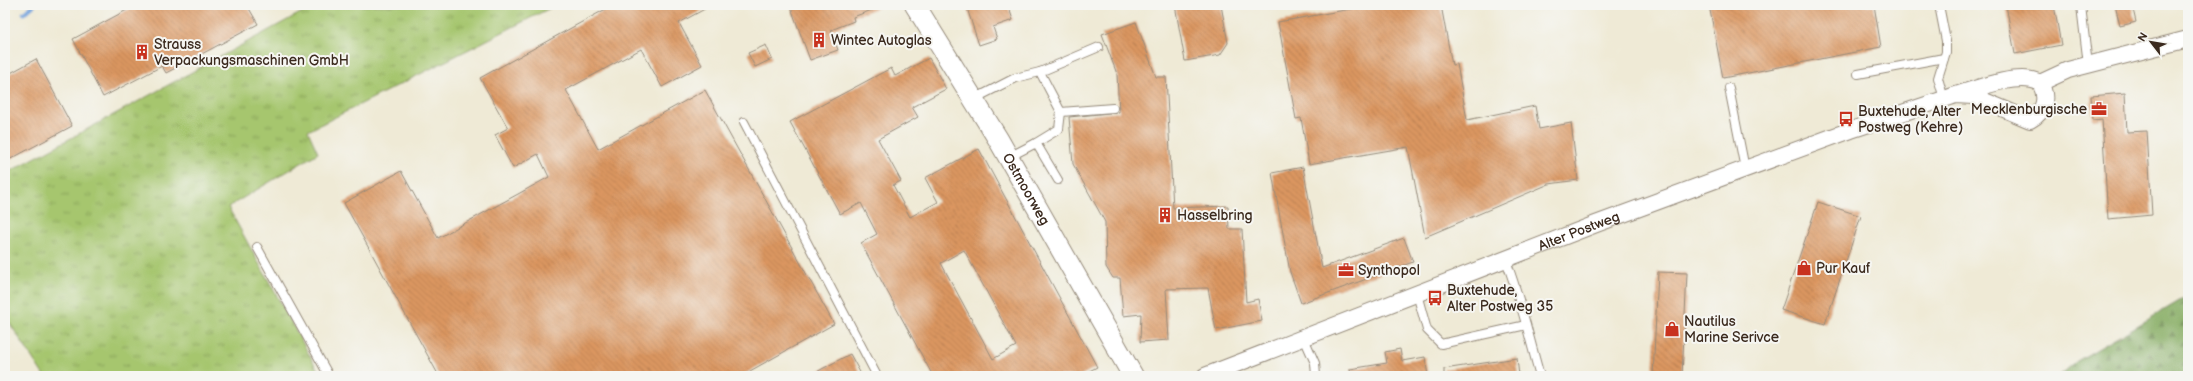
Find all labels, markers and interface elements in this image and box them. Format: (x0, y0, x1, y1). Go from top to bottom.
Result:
north arrow (2131, 22, 2171, 62)
text: N (2135, 30, 2151, 44)
building icon: Wintec Autoglas (810, 31, 828, 49)
place label: Wintec Autoglas (831, 32, 932, 49)
place label: Strauss Verpackungsmaschinen GmbH (154, 36, 349, 69)
building icon: Strauss Verpackungsmaschinen GmbH (133, 43, 151, 61)
office icon: Mecklenburgische (2090, 100, 2108, 118)
place label: Mecklenburgische (1971, 101, 2087, 118)
place label: Buxtehude, Alter Postweg (Kehre) (1858, 103, 1963, 136)
bus stop icon: Buxtehude, Alter Postweg (Kehre) (1837, 110, 1855, 128)
street label: Ostmoorweg (999, 150, 1054, 228)
building icon: Hasselbring (1156, 206, 1174, 224)
place label: Hasselbring (1177, 207, 1253, 224)
street label: Alter Postweg (1536, 208, 1622, 254)
shop icon: Pur Kauf (1795, 259, 1813, 277)
place label: Pur Kauf (1816, 260, 1871, 277)
office icon: Synthopol (1337, 261, 1355, 279)
place label: Synthopol (1358, 262, 1420, 279)
place label: Buxtehude, Alter Postweg 35 (1447, 282, 1553, 315)
bus stop icon: Buxtehude, Alter Postweg 35 (1426, 289, 1444, 307)
place label: Nautilus Marine Serivce (1684, 313, 1779, 346)
shop icon: Nautilus Marine Serivce (1663, 320, 1681, 338)

